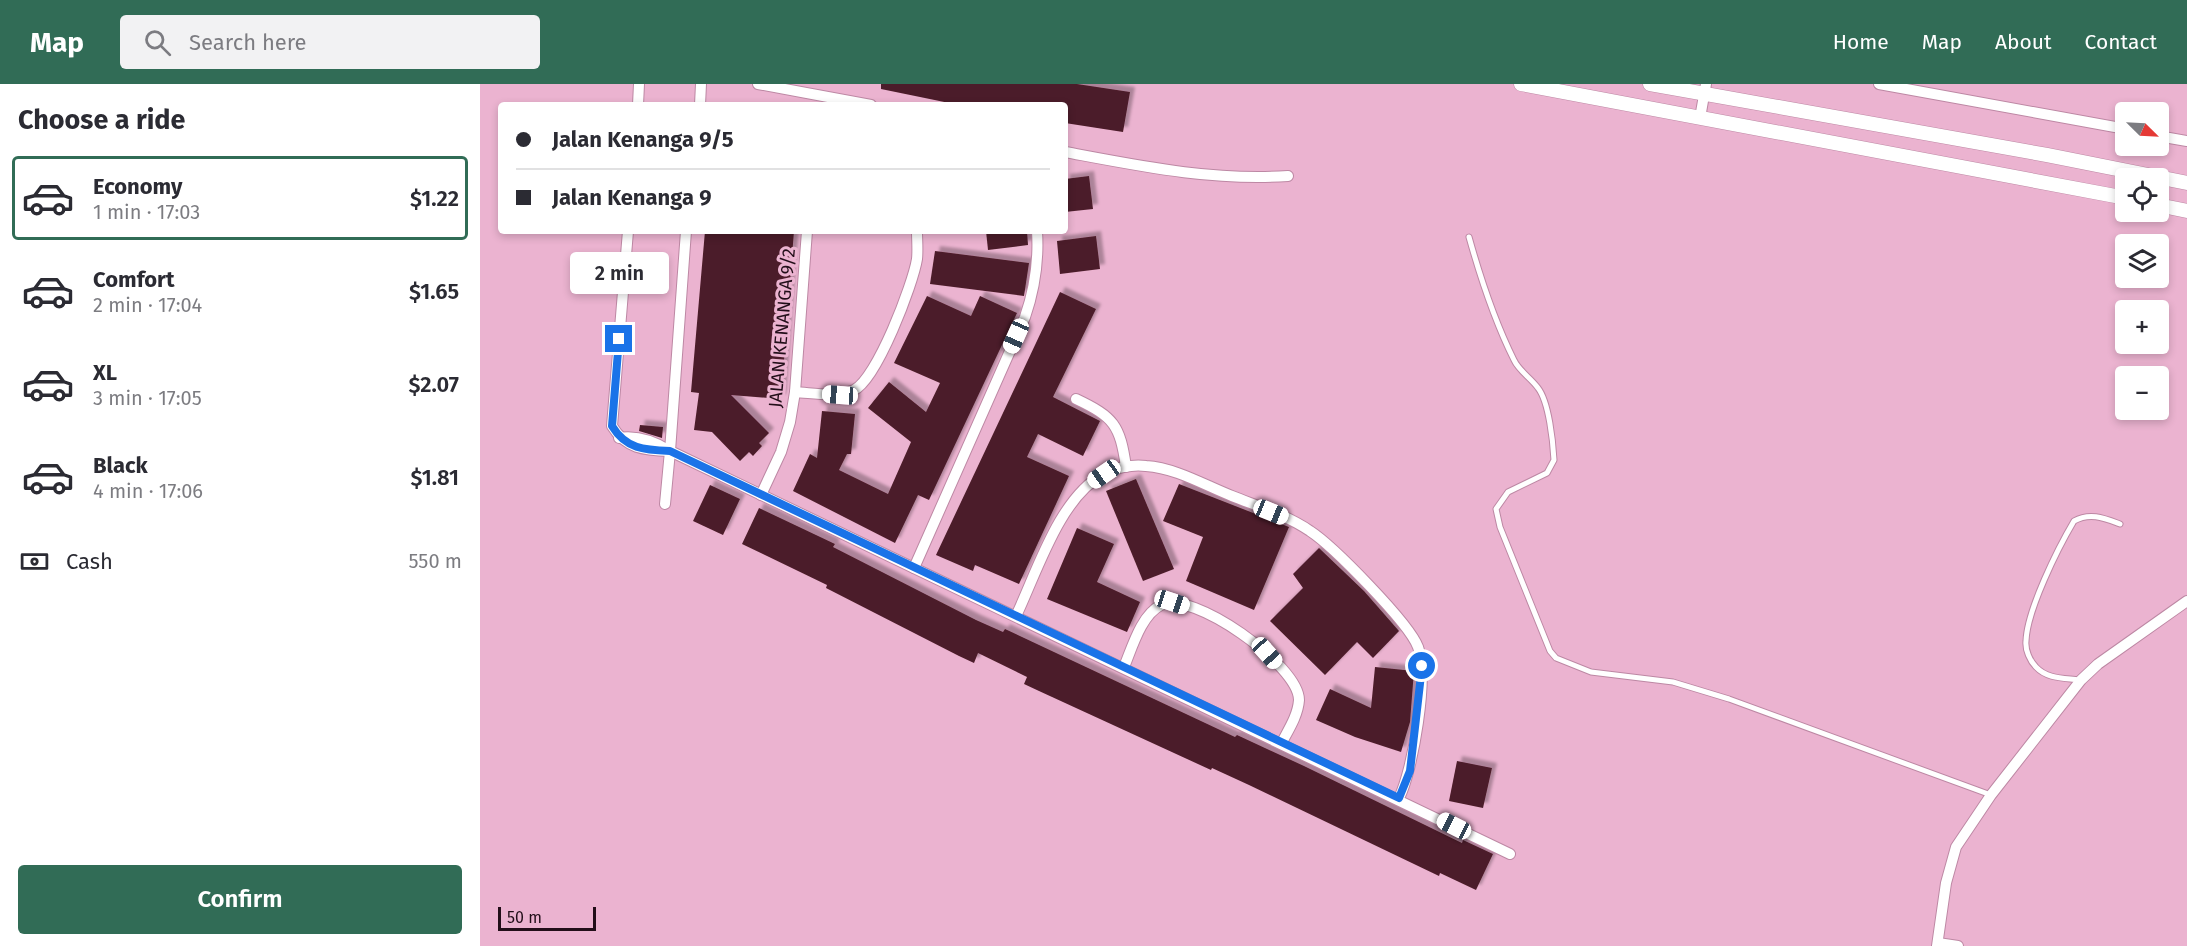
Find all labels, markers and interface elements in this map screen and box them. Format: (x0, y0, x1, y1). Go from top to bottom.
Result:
search box (120, 15, 540, 69)
text: Map (30, 26, 84, 59)
icon: search (141, 26, 174, 59)
text: Search here (189, 29, 307, 56)
text: Home (1833, 29, 1889, 55)
text: Map (1922, 29, 1962, 55)
text: About (1995, 29, 2052, 55)
text: Contact (2085, 29, 2157, 55)
north arrow (2115, 102, 2169, 156)
map controls (2115, 102, 2169, 420)
text: Choose a ride (18, 104, 185, 136)
text: Jalan Kenanga 9/5 (552, 126, 733, 153)
button: locate (2115, 168, 2169, 222)
icon: car (21, 171, 75, 225)
text: Economy (93, 173, 182, 200)
text: Jalan Kenanga 9 (552, 184, 712, 211)
text: $1.22 (410, 185, 459, 212)
text: 1 min · 17:03 (93, 200, 200, 224)
button: layers (2115, 234, 2169, 288)
street label: JALAN KENANGA 9/2 (764, 247, 800, 409)
callout: 2 min (570, 252, 668, 294)
text: 2 min (595, 261, 644, 285)
icon: car (21, 264, 75, 318)
text: Comfort (93, 266, 174, 293)
text: $1.65 (409, 278, 459, 305)
text: 2 min · 17:04 (93, 293, 202, 317)
button: + (2115, 300, 2169, 354)
car (1000, 316, 1032, 356)
route end (605, 325, 632, 352)
icon: car (21, 357, 75, 411)
text: XL (93, 359, 117, 386)
button: − (2115, 366, 2169, 420)
text: $2.07 (409, 371, 459, 398)
car (821, 385, 859, 405)
text: 3 min · 17:05 (93, 386, 202, 410)
icon: car (21, 450, 75, 504)
text: Black (93, 452, 148, 479)
car (1084, 456, 1124, 492)
text: $1.81 (410, 464, 459, 491)
text: 4 min · 17:06 (93, 479, 203, 503)
car (1251, 497, 1291, 527)
icon: cash (18, 545, 51, 578)
text: Cash (66, 548, 113, 575)
text: 550 m (408, 549, 462, 573)
car (1152, 588, 1192, 616)
car (1248, 634, 1286, 672)
route start (1408, 652, 1435, 679)
car (1434, 810, 1474, 842)
button: Confirm (18, 865, 462, 934)
scale bar (498, 904, 596, 932)
text: 50 m (507, 908, 542, 927)

